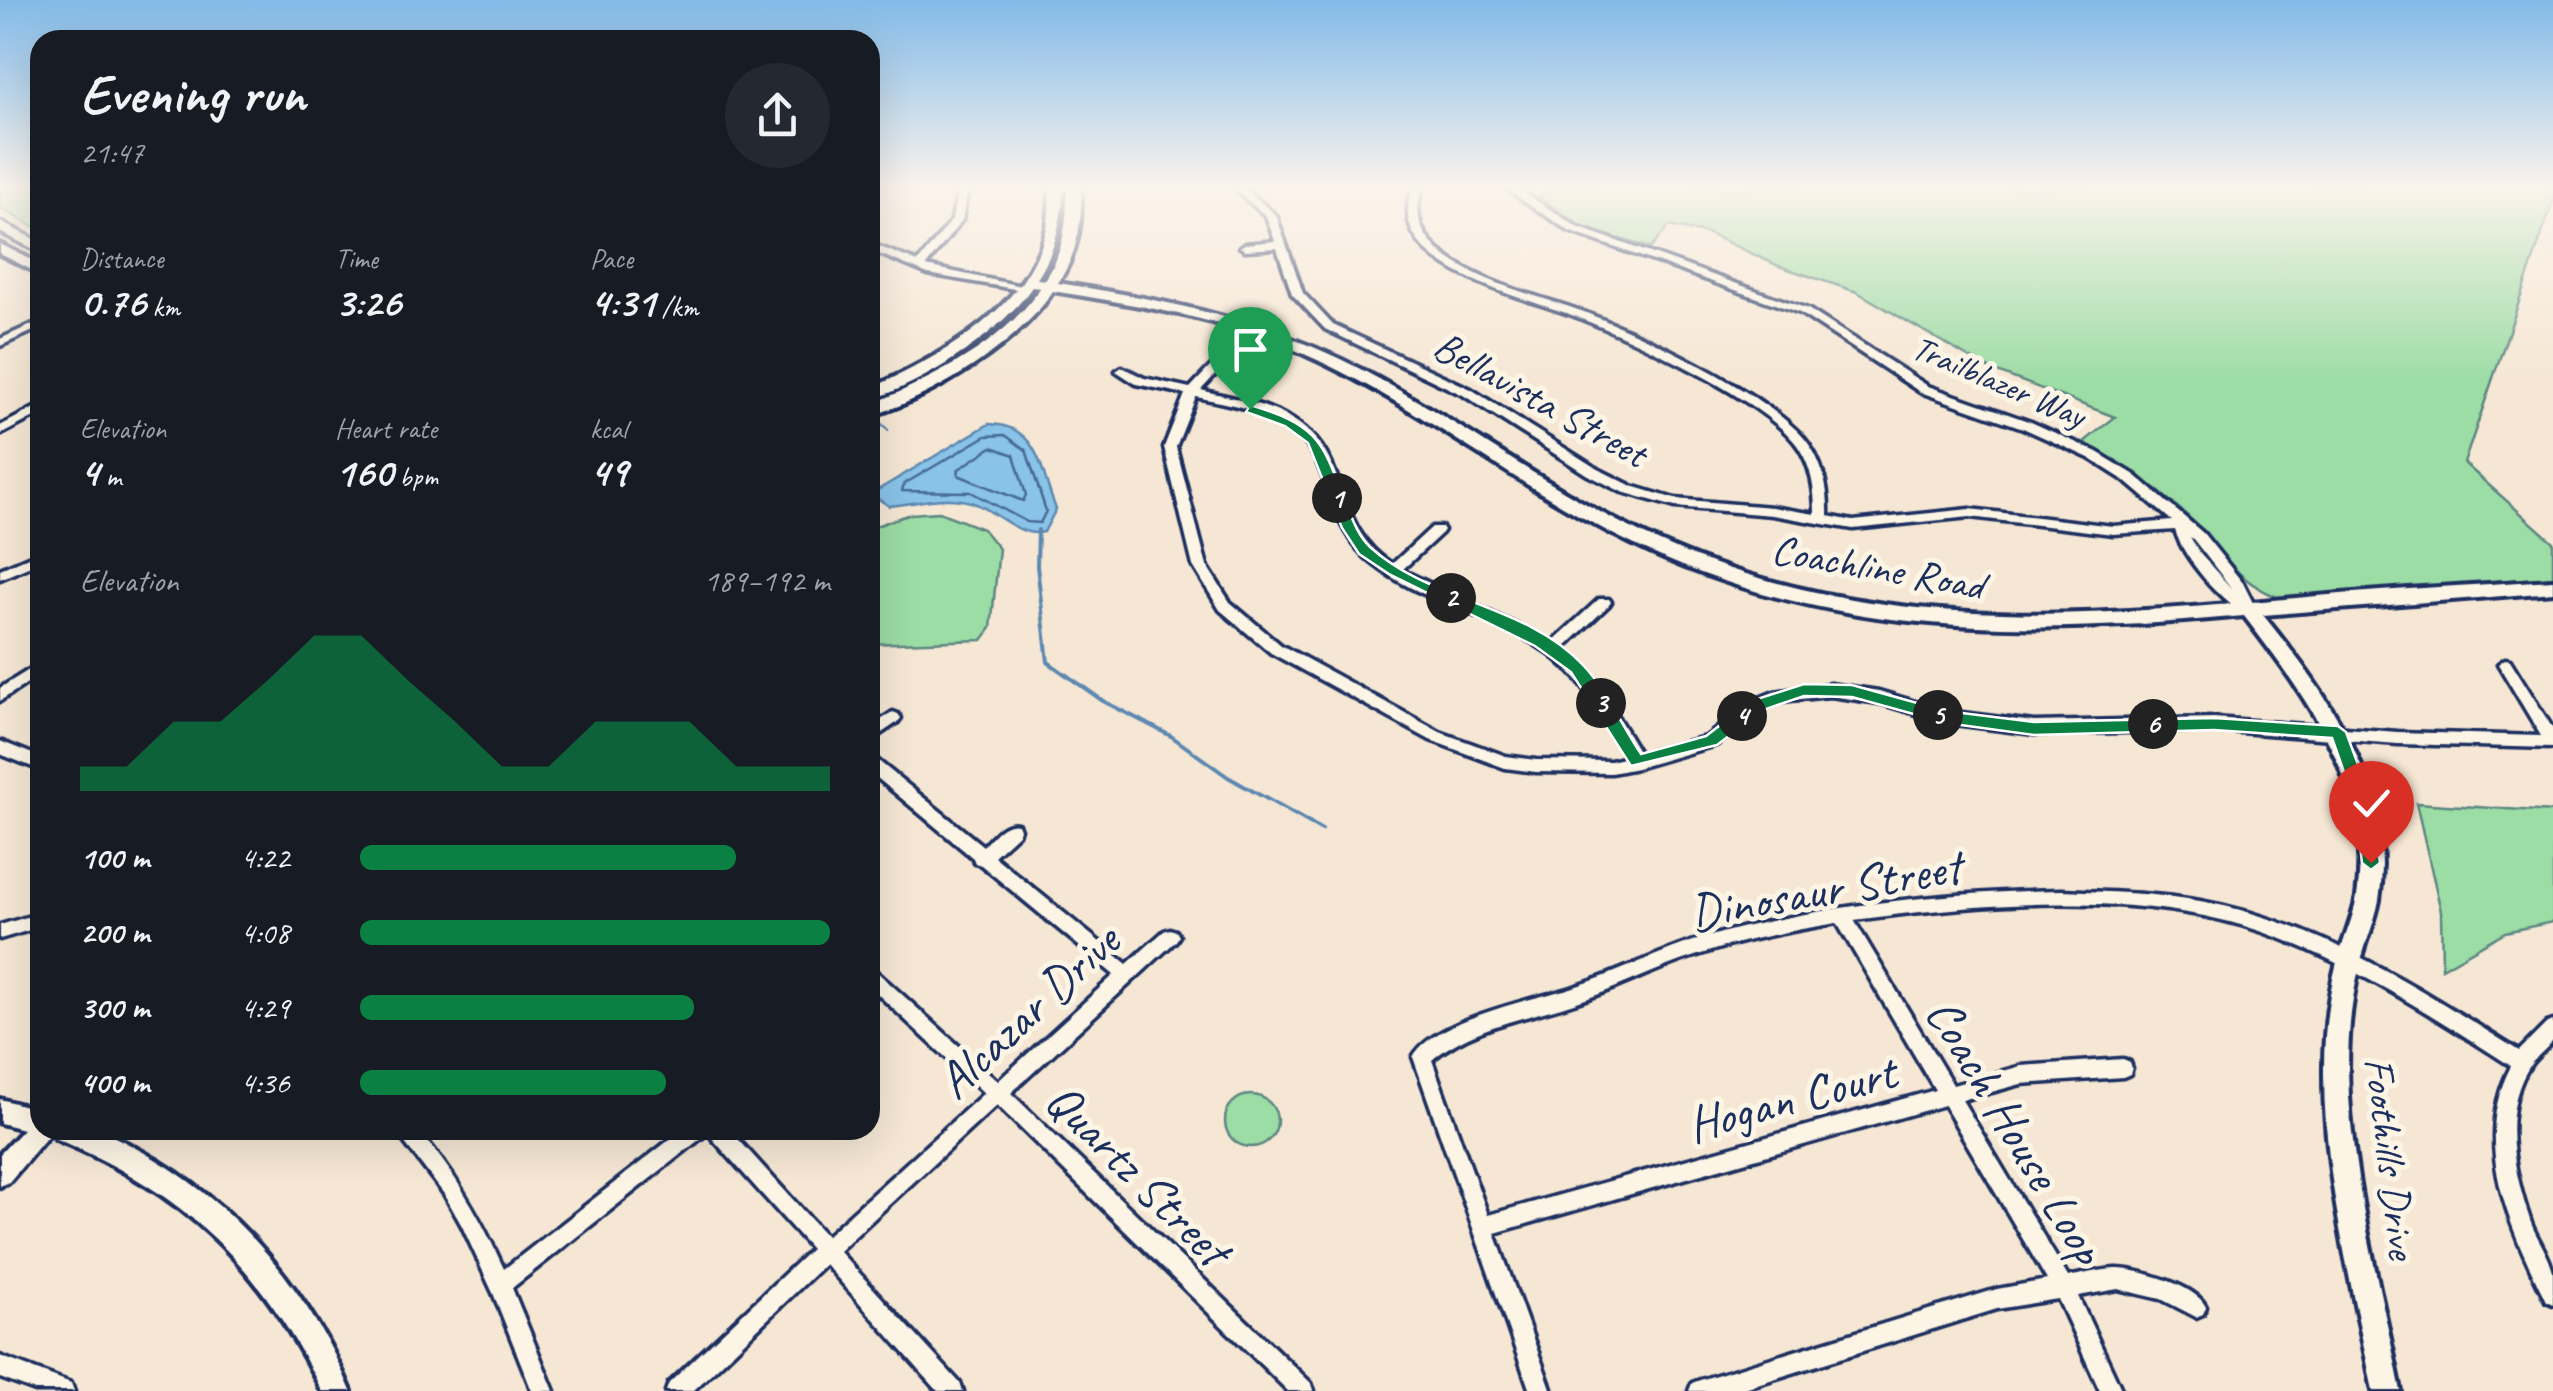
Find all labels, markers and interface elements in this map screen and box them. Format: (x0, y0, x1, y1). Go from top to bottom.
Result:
text: Evening run (80, 59, 305, 129)
button: share (725, 63, 830, 168)
text: 21:47 (80, 132, 144, 173)
text: Distance (80, 241, 164, 276)
text: Time (335, 241, 378, 276)
text: Pace (590, 241, 633, 276)
text: 0.76 (80, 276, 146, 329)
text: 3:26 (335, 276, 401, 329)
text: 4:31 (590, 276, 655, 329)
text: km (146, 289, 180, 324)
text: /km (655, 289, 698, 324)
pin (1208, 307, 1293, 410)
street label: Bellavista Street (1424, 319, 1660, 482)
icon: arrive (1223, 322, 1278, 377)
street label: Trailblazer Way (1906, 325, 2095, 439)
text: Elevation (80, 411, 166, 446)
text: Heart rate (335, 411, 437, 446)
text: kcal (590, 411, 627, 446)
text: 4 (80, 446, 99, 499)
text: 160 (335, 446, 393, 499)
text: 49 (590, 446, 627, 499)
text: m (99, 459, 121, 494)
text: bpm (393, 459, 438, 494)
pin: 1 (1312, 473, 1362, 523)
text: 1 (1331, 480, 1343, 515)
street label: Coachline Road (1768, 523, 1994, 613)
text: Elevation (80, 560, 178, 601)
text: 189–192 m (704, 560, 830, 601)
pin: 2 (1426, 573, 1476, 623)
text: 2 (1445, 580, 1457, 615)
pin: 3 (1576, 678, 1626, 728)
text: 3 (1595, 685, 1607, 720)
pin: 5 (1913, 690, 1963, 740)
pin: 4 (1717, 691, 1767, 741)
text: 5 (1932, 697, 1944, 732)
text: 4 (1736, 698, 1748, 733)
pin: 6 (2128, 699, 2178, 749)
text: 6 (2146, 706, 2160, 741)
pin (2329, 761, 2414, 864)
icon: check (2344, 776, 2399, 831)
street label: Dinosaur Street (1685, 834, 1972, 944)
text: 100 m (80, 837, 149, 878)
text: 4:22 (240, 837, 290, 878)
street label: Alcazar Drive (923, 908, 1136, 1112)
text: 200 m (80, 912, 149, 953)
text: 4:08 (240, 912, 290, 953)
street label: Coach House Loop (1912, 986, 2121, 1277)
text: 300 m (80, 987, 149, 1028)
text: 4:29 (240, 987, 290, 1028)
street label: Hogan Court (1680, 1039, 1907, 1156)
street label: Foothills Drive (2352, 1054, 2429, 1264)
text: 400 m (80, 1062, 149, 1103)
text: 4:36 (240, 1062, 290, 1103)
street label: Quartz Street (1033, 1069, 1248, 1284)

